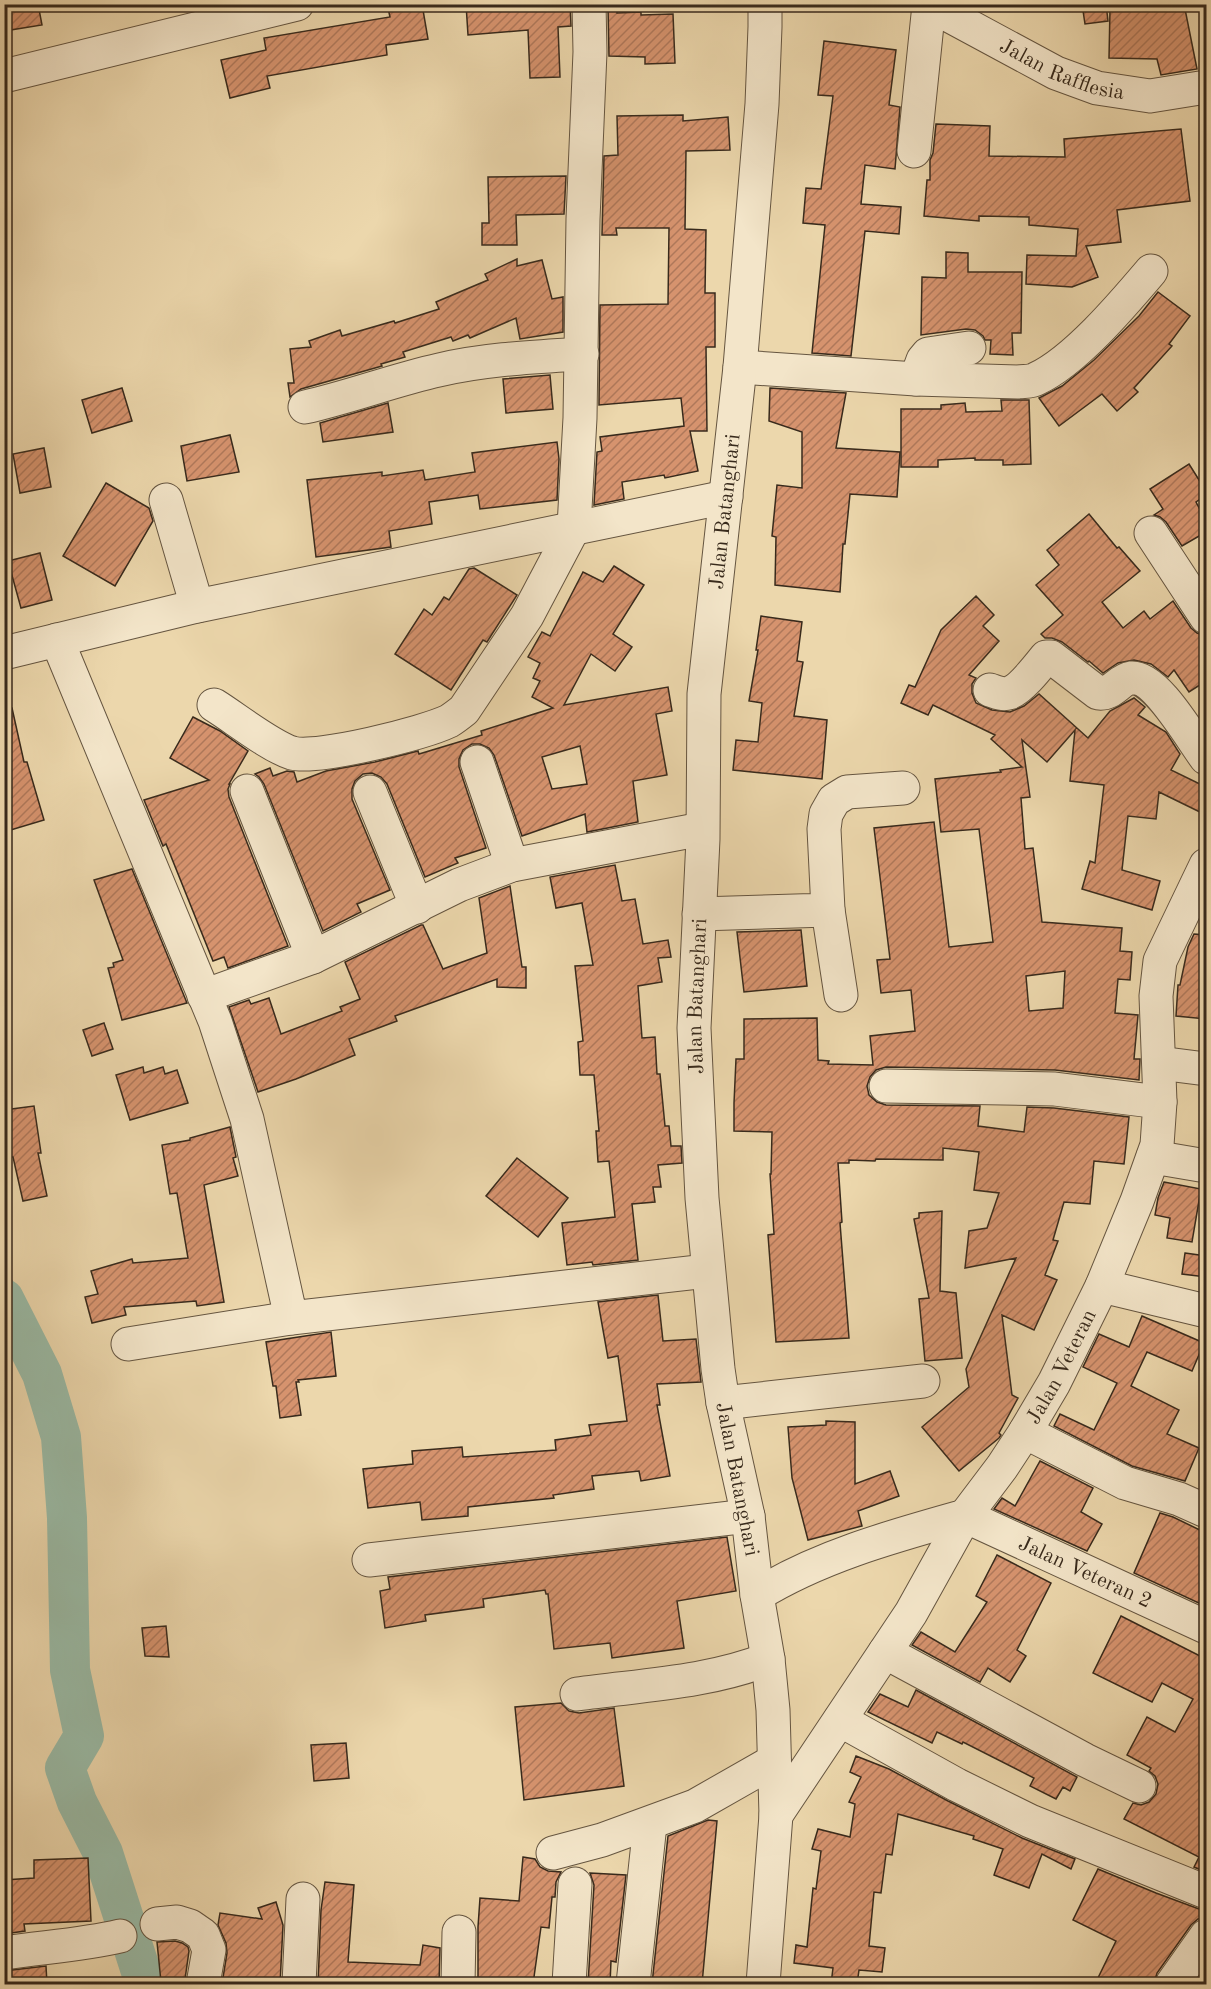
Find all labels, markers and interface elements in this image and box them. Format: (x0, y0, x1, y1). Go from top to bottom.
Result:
street label: Jalan Rafflesia (996, 36, 1126, 104)
street label: Jalan Batanghari (707, 433, 745, 591)
street label: Jalan Batanghari (685, 918, 711, 1075)
street label: Jalan Veteran (1023, 1306, 1101, 1428)
street label: Jalan Batanghari (711, 1401, 762, 1558)
street label: Jalan Veteran 2 (1015, 1533, 1155, 1613)

